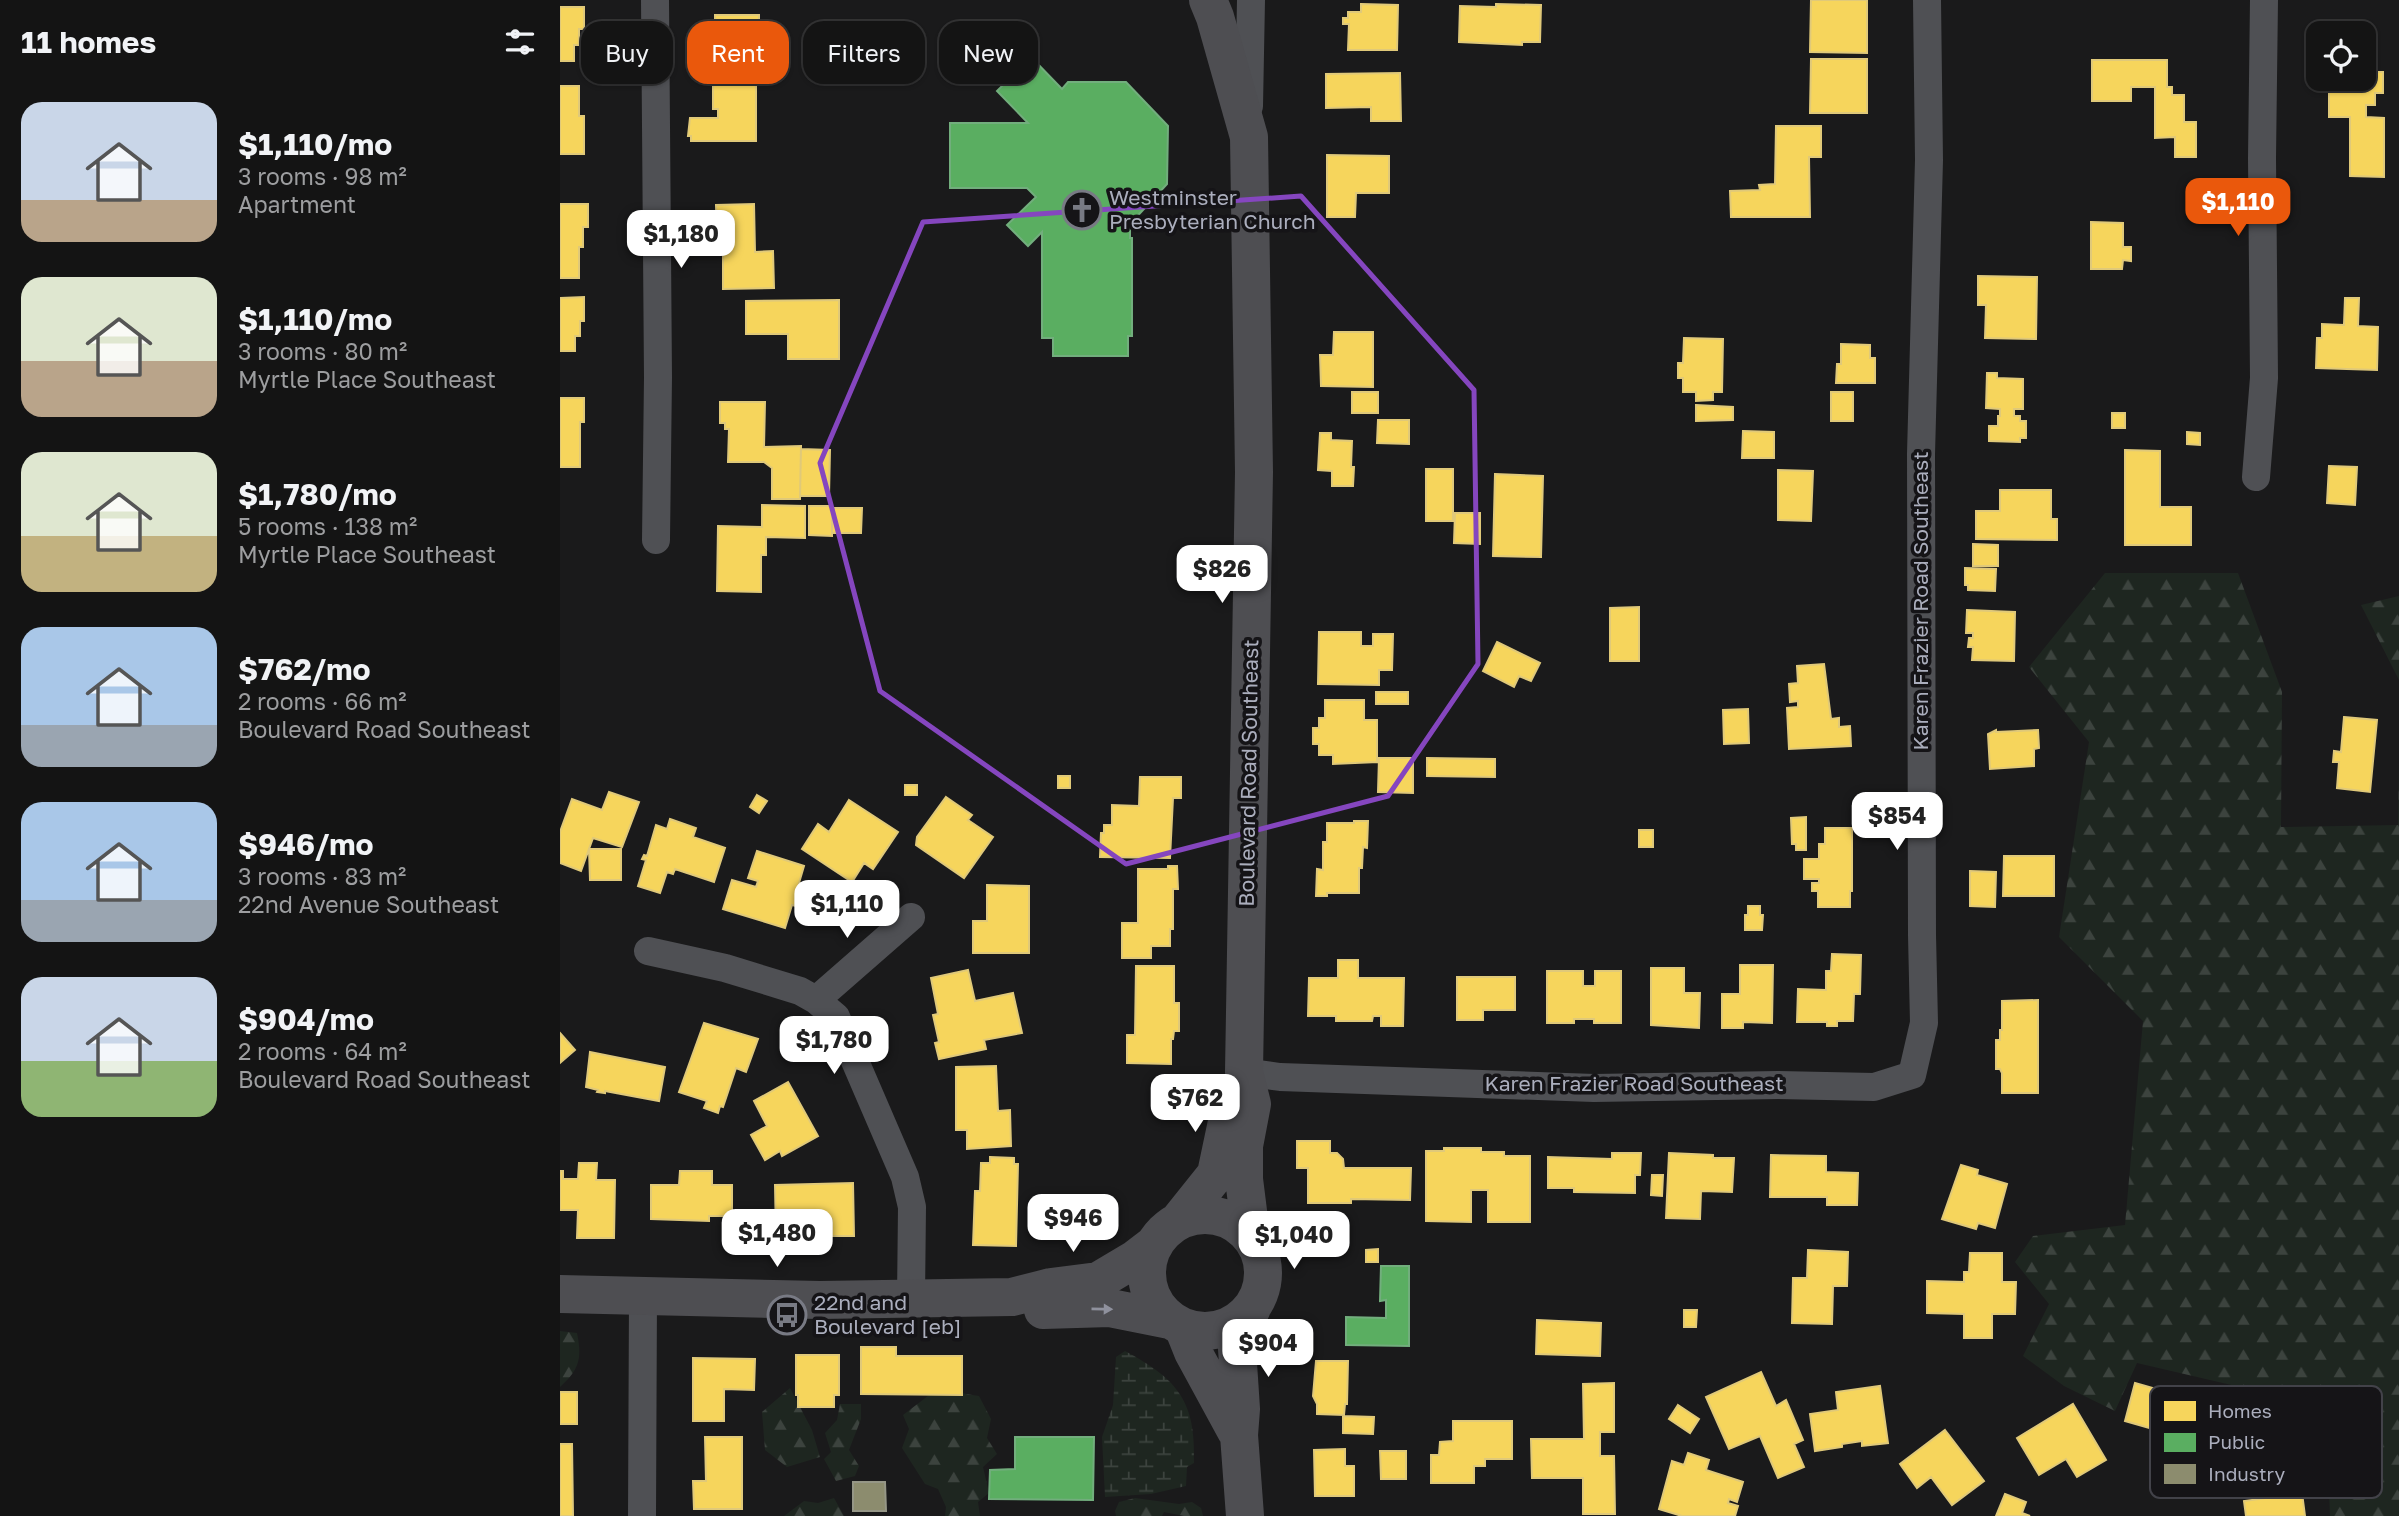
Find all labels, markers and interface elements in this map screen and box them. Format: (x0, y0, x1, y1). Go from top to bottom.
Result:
chip: Buy (581, 21, 673, 84)
chip: Rent (687, 21, 789, 84)
chip: Filters (803, 21, 925, 84)
chip: New (939, 21, 1038, 84)
map controls (2306, 21, 2376, 91)
button: locate (2306, 21, 2376, 91)
icon: filters (501, 23, 539, 61)
text: 11 homes (21, 24, 156, 60)
text: $1,110/mo (238, 126, 392, 162)
icon: home (77, 130, 161, 214)
text: 3 rooms · 98 m² (238, 162, 407, 190)
pin: $1,110 (2181, 178, 2295, 238)
place label: Westminster Presbyterian Church (1109, 184, 1316, 234)
text: $1,110 (2201, 187, 2275, 215)
church icon: Westminster Presbyterian Church (1061, 189, 1103, 231)
text: Apartment (238, 190, 356, 218)
pin: $1,180 (624, 210, 738, 270)
text: $1,180 (643, 219, 719, 247)
text: $1,110/mo (238, 301, 392, 337)
icon: home (77, 305, 161, 389)
text: 3 rooms · 80 m² (238, 337, 407, 365)
text: Myrtle Place Southeast (238, 365, 496, 393)
street label: Karen Frazier Road Southeast (1907, 451, 1933, 751)
text: $1,780/mo (238, 476, 397, 512)
icon: home (77, 480, 161, 564)
text: 5 rooms · 138 m² (238, 512, 417, 540)
text: Myrtle Place Southeast (238, 540, 496, 568)
pin: $826 (1181, 546, 1263, 605)
text: $826 (1193, 554, 1251, 582)
street label: Boulevard Road Southeast (1233, 639, 1263, 907)
text: $762/mo (238, 651, 370, 687)
icon: home (77, 655, 161, 739)
text: 2 rooms · 66 m² (238, 687, 407, 715)
text: Boulevard Road Southeast (238, 715, 531, 743)
pin: $854 (1856, 792, 1938, 852)
text: $854 (1868, 801, 1926, 829)
text: $946/mo (238, 826, 374, 862)
icon: home (77, 830, 161, 914)
text: 3 rooms · 83 m² (238, 862, 406, 890)
pin: $1,110 (790, 880, 904, 940)
text: $1,110 (810, 889, 884, 917)
text: 22nd Avenue Southeast (238, 890, 499, 918)
text: $904/mo (238, 1001, 374, 1037)
icon: home (77, 1005, 161, 1089)
pin: $1,780 (777, 1016, 891, 1076)
text: $1,780 (796, 1025, 872, 1053)
text: 2 rooms · 64 m² (238, 1037, 407, 1065)
text: Boulevard Road Southeast (238, 1065, 531, 1093)
street label: Karen Frazier Road Southeast (1484, 1070, 1784, 1096)
pin: $762 (1154, 1074, 1236, 1134)
text: $762 (1167, 1083, 1223, 1111)
pin: $946 (1032, 1194, 1114, 1254)
text: $946 (1044, 1203, 1103, 1231)
pin: $1,480 (720, 1210, 834, 1269)
pin: $1,040 (1237, 1212, 1351, 1271)
text: $1,480 (738, 1218, 816, 1246)
text: $1,040 (1255, 1220, 1333, 1248)
place label: 22nd and Boulevard [eb] (814, 1289, 962, 1339)
bus stop icon: 22nd and Boulevard [eb] (766, 1294, 808, 1336)
one-way arrow (1091, 1303, 1113, 1314)
pin: $904 (1227, 1320, 1309, 1379)
text: $904 (1238, 1328, 1298, 1356)
legend (2150, 1386, 2382, 1498)
text: Homes (2208, 1399, 2272, 1422)
text: Public (2208, 1430, 2265, 1453)
text: Industry (2208, 1462, 2285, 1485)

